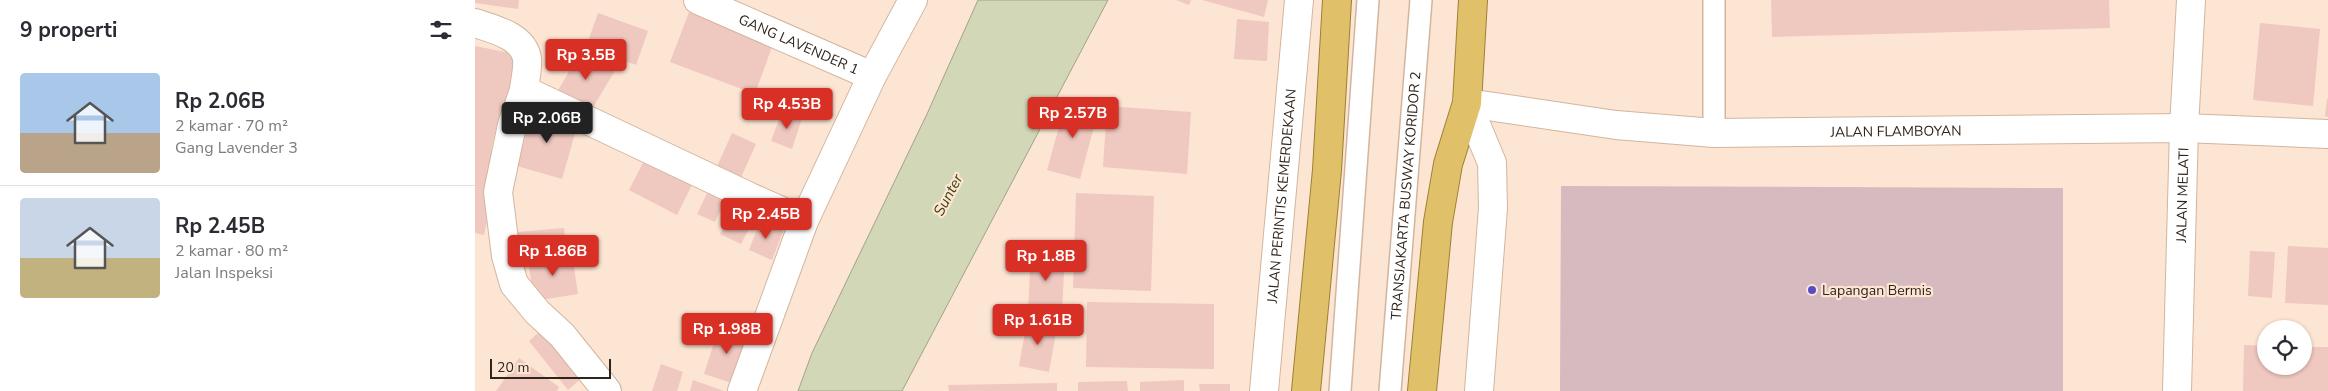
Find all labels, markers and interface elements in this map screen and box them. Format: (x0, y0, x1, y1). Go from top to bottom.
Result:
street label: GANG LAVENDER 1 (736, 9, 862, 79)
text: 9 properti (20, 16, 117, 44)
icon: filters (427, 16, 455, 44)
pin: Rp 3.5B (540, 38, 632, 81)
text: Rp 3.5B (556, 44, 616, 66)
street label: TRANSJAKARTA BUSWAY KORIDOR 2 (1386, 71, 1425, 320)
text: Rp 2.06B (175, 87, 265, 115)
pin: Rp 4.53B (735, 88, 839, 130)
street label: JALAN PERINTIS KEMERDEKAAN (1262, 88, 1301, 305)
icon: home (60, 93, 120, 153)
text: Rp 4.53B (753, 93, 821, 115)
pin: Rp 2.57B (1021, 96, 1125, 139)
pin: Rp 2.06B (495, 102, 599, 144)
text: Rp 2.57B (1039, 102, 1107, 124)
text: Rp 2.06B (513, 107, 581, 129)
text: 2 kamar · 70 m² (175, 115, 288, 137)
street label: JALAN FLAMBOYAN (1829, 121, 1962, 141)
text: Gang Lavender 3 (175, 137, 298, 159)
street label: JALAN MELATI (2171, 147, 2193, 244)
water label: Sunter (929, 170, 968, 219)
pin: Rp 2.45B (714, 198, 818, 240)
text: Rp 2.45B (732, 203, 800, 225)
text: Rp 2.45B (175, 212, 265, 240)
icon: home (60, 218, 120, 278)
pin: Rp 1.86B (501, 234, 605, 277)
text: 2 kamar · 80 m² (175, 240, 288, 262)
text: Rp 1.86B (519, 240, 587, 262)
pin: Rp 1.8B (1000, 240, 1092, 282)
text: Rp 1.8B (1016, 245, 1076, 267)
text: Jalan Inspeksi (175, 262, 273, 284)
place label: Lapangan Bermis (1822, 281, 1932, 300)
marker: Lapangan Bermis (1806, 284, 1818, 296)
pin: Rp 1.61B (986, 304, 1090, 346)
text: Rp 1.61B (1004, 309, 1072, 331)
pin: Rp 1.98B (675, 312, 779, 355)
text: Rp 1.98B (693, 318, 761, 340)
map controls (2257, 320, 2312, 375)
button: locate (2257, 320, 2312, 375)
scale bar (490, 356, 611, 379)
text: 20 m (497, 358, 529, 377)

